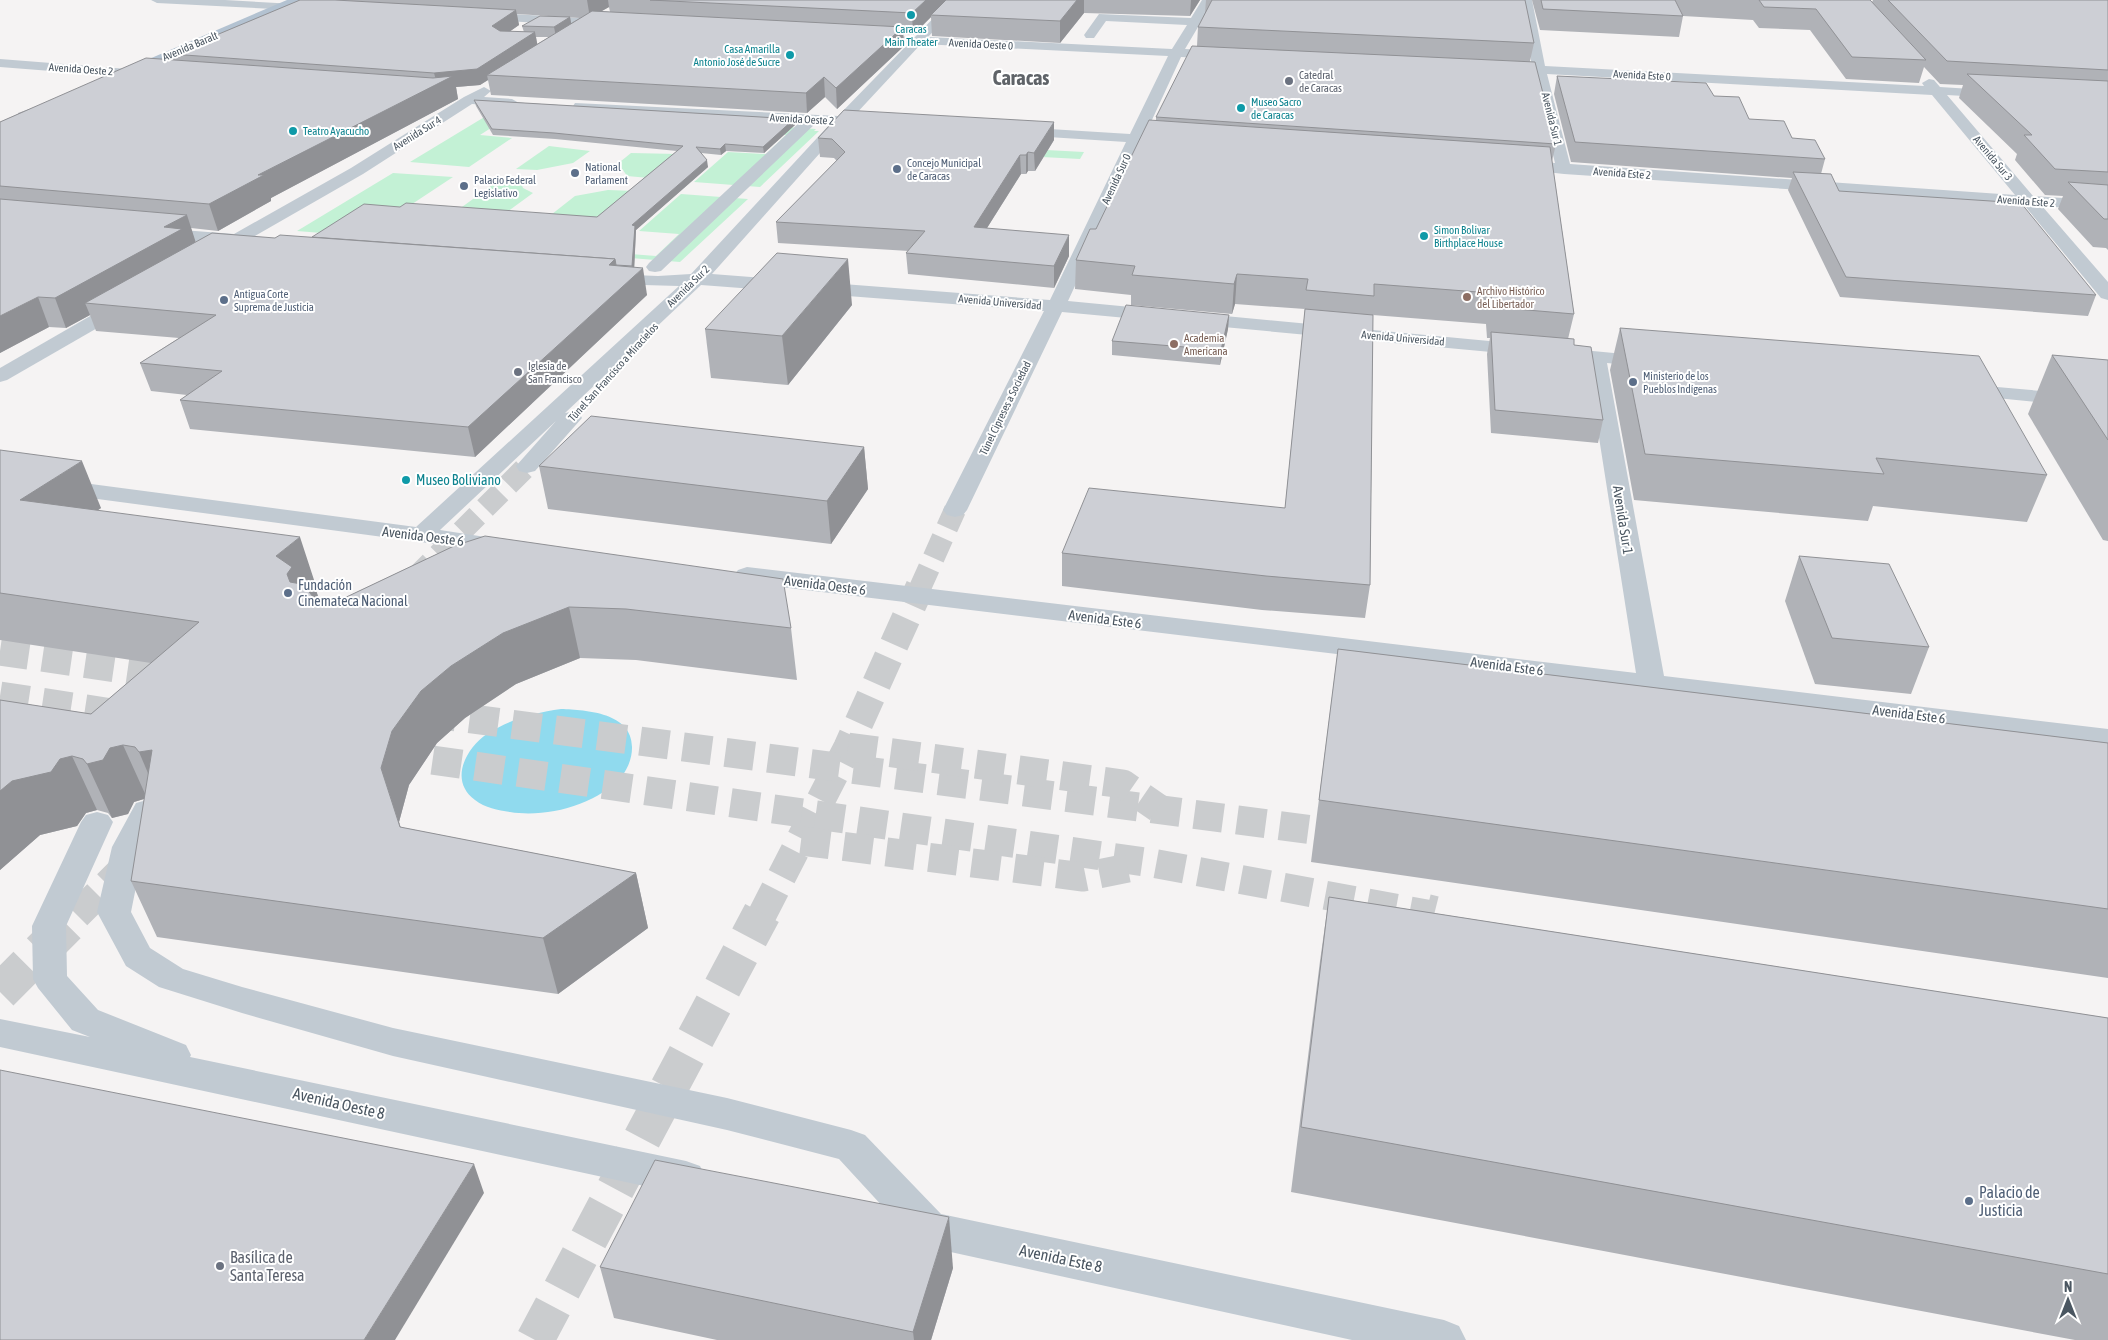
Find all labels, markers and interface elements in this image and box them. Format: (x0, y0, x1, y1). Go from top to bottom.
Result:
marker: Caracas Main Theater (905, 9, 917, 21)
place label: Caracas Main Theater (884, 23, 938, 48)
street label: Avenida Baralt (160, 29, 220, 63)
street label: Avenida Oeste 0 (948, 36, 1014, 52)
place label: Casa Amarilla Antonio José de Sucre (693, 43, 780, 68)
marker: Casa Amarilla Antonio José de Sucre (784, 49, 796, 61)
street label: Avenida Oeste 2 (48, 61, 114, 77)
district label: Caracas (993, 66, 1049, 89)
street label: Avenida Este 0 (1613, 67, 1671, 83)
place label: Catedral de Caracas (1299, 69, 1342, 94)
marker: Catedral de Caracas (1283, 75, 1295, 87)
street label: Avenida Sur 1 (1540, 91, 1564, 147)
place label: Museo Sacro de Caracas (1251, 96, 1301, 121)
marker: Museo Sacro de Caracas (1235, 102, 1247, 114)
street label: Avenida Oeste 2 (769, 111, 835, 127)
street label: Avenida Sur 4 (391, 114, 443, 152)
marker: Teatro Ayacucho (287, 125, 299, 137)
place label: Teatro Ayacucho (303, 125, 369, 137)
street label: Avenida Sur 3 (1971, 133, 2015, 183)
street label: Avenida Sur 0 (1099, 152, 1133, 206)
place label: Concejo Municipal de Caracas (907, 157, 981, 182)
place label: National Parlament (585, 161, 628, 186)
marker: Concejo Municipal de Caracas (891, 163, 903, 175)
street label: Avenida Este 2 (1593, 165, 1651, 181)
marker: National Parlament (569, 167, 581, 179)
place label: Palacio Federal Legislativo (474, 174, 536, 199)
marker: Palacio Federal Legislativo (458, 180, 470, 192)
street label: Avenida Este 2 (1997, 193, 2055, 209)
place label: Simon Bolivar Birthplace House (1434, 224, 1503, 249)
marker: Simon Bolivar Birthplace House (1418, 230, 1430, 242)
street label: Avenida Sur 2 (664, 263, 712, 309)
place label: Archivo Histórico del Libertador (1477, 285, 1545, 310)
place label: Antigua Corte Suprema de Justicia (234, 288, 314, 313)
marker: Archivo Histórico del Libertador (1461, 291, 1473, 303)
street label: Avenida Universidad (958, 292, 1042, 312)
marker: Antigua Corte Suprema de Justicia (218, 294, 230, 306)
street label: Túnel San Francisco a Miracielos (566, 320, 660, 424)
street label: Avenida Universidad (1361, 328, 1445, 348)
place label: Academia Americana (1184, 332, 1228, 357)
marker: Academia Americana (1168, 338, 1180, 350)
street label: Túnel Cipreses a Sociedad (977, 359, 1033, 457)
place label: Iglesia de San Francisco (528, 360, 582, 385)
marker: Iglesia de San Francisco (512, 366, 524, 378)
place label: Ministerio de los Pueblos Indígenas (1643, 370, 1717, 395)
marker: Ministerio de los Pueblos Indígenas (1627, 376, 1639, 388)
place label: Museo Boliviano (416, 472, 501, 488)
marker: Museo Boliviano (400, 474, 412, 486)
street label: Avenida Sur 1 (1610, 485, 1636, 555)
street label: Avenida Oeste 6 (381, 523, 465, 549)
street label: Avenida Oeste 6 (783, 572, 867, 598)
place label: Fundación Cinemateca Nacional (298, 577, 408, 609)
marker: Fundación Cinemateca Nacional (282, 587, 294, 599)
street label: Avenida Este 6 (1068, 607, 1143, 631)
street label: Avenida Este 6 (1470, 654, 1545, 678)
street label: Avenida Este 6 (1872, 702, 1947, 726)
street label: Avenida Oeste 8 (291, 1084, 387, 1122)
place label: Palacio de Justicia (1979, 1183, 2040, 1219)
marker: Palacio de Justicia (1963, 1195, 1975, 1207)
street label: Avenida Este 8 (1018, 1240, 1104, 1276)
place label: Basílica de Santa Teresa (230, 1248, 305, 1284)
marker: Basílica de Santa Teresa (214, 1260, 226, 1272)
north arrow (2043, 1275, 2093, 1325)
text: N (2064, 1279, 2072, 1295)

